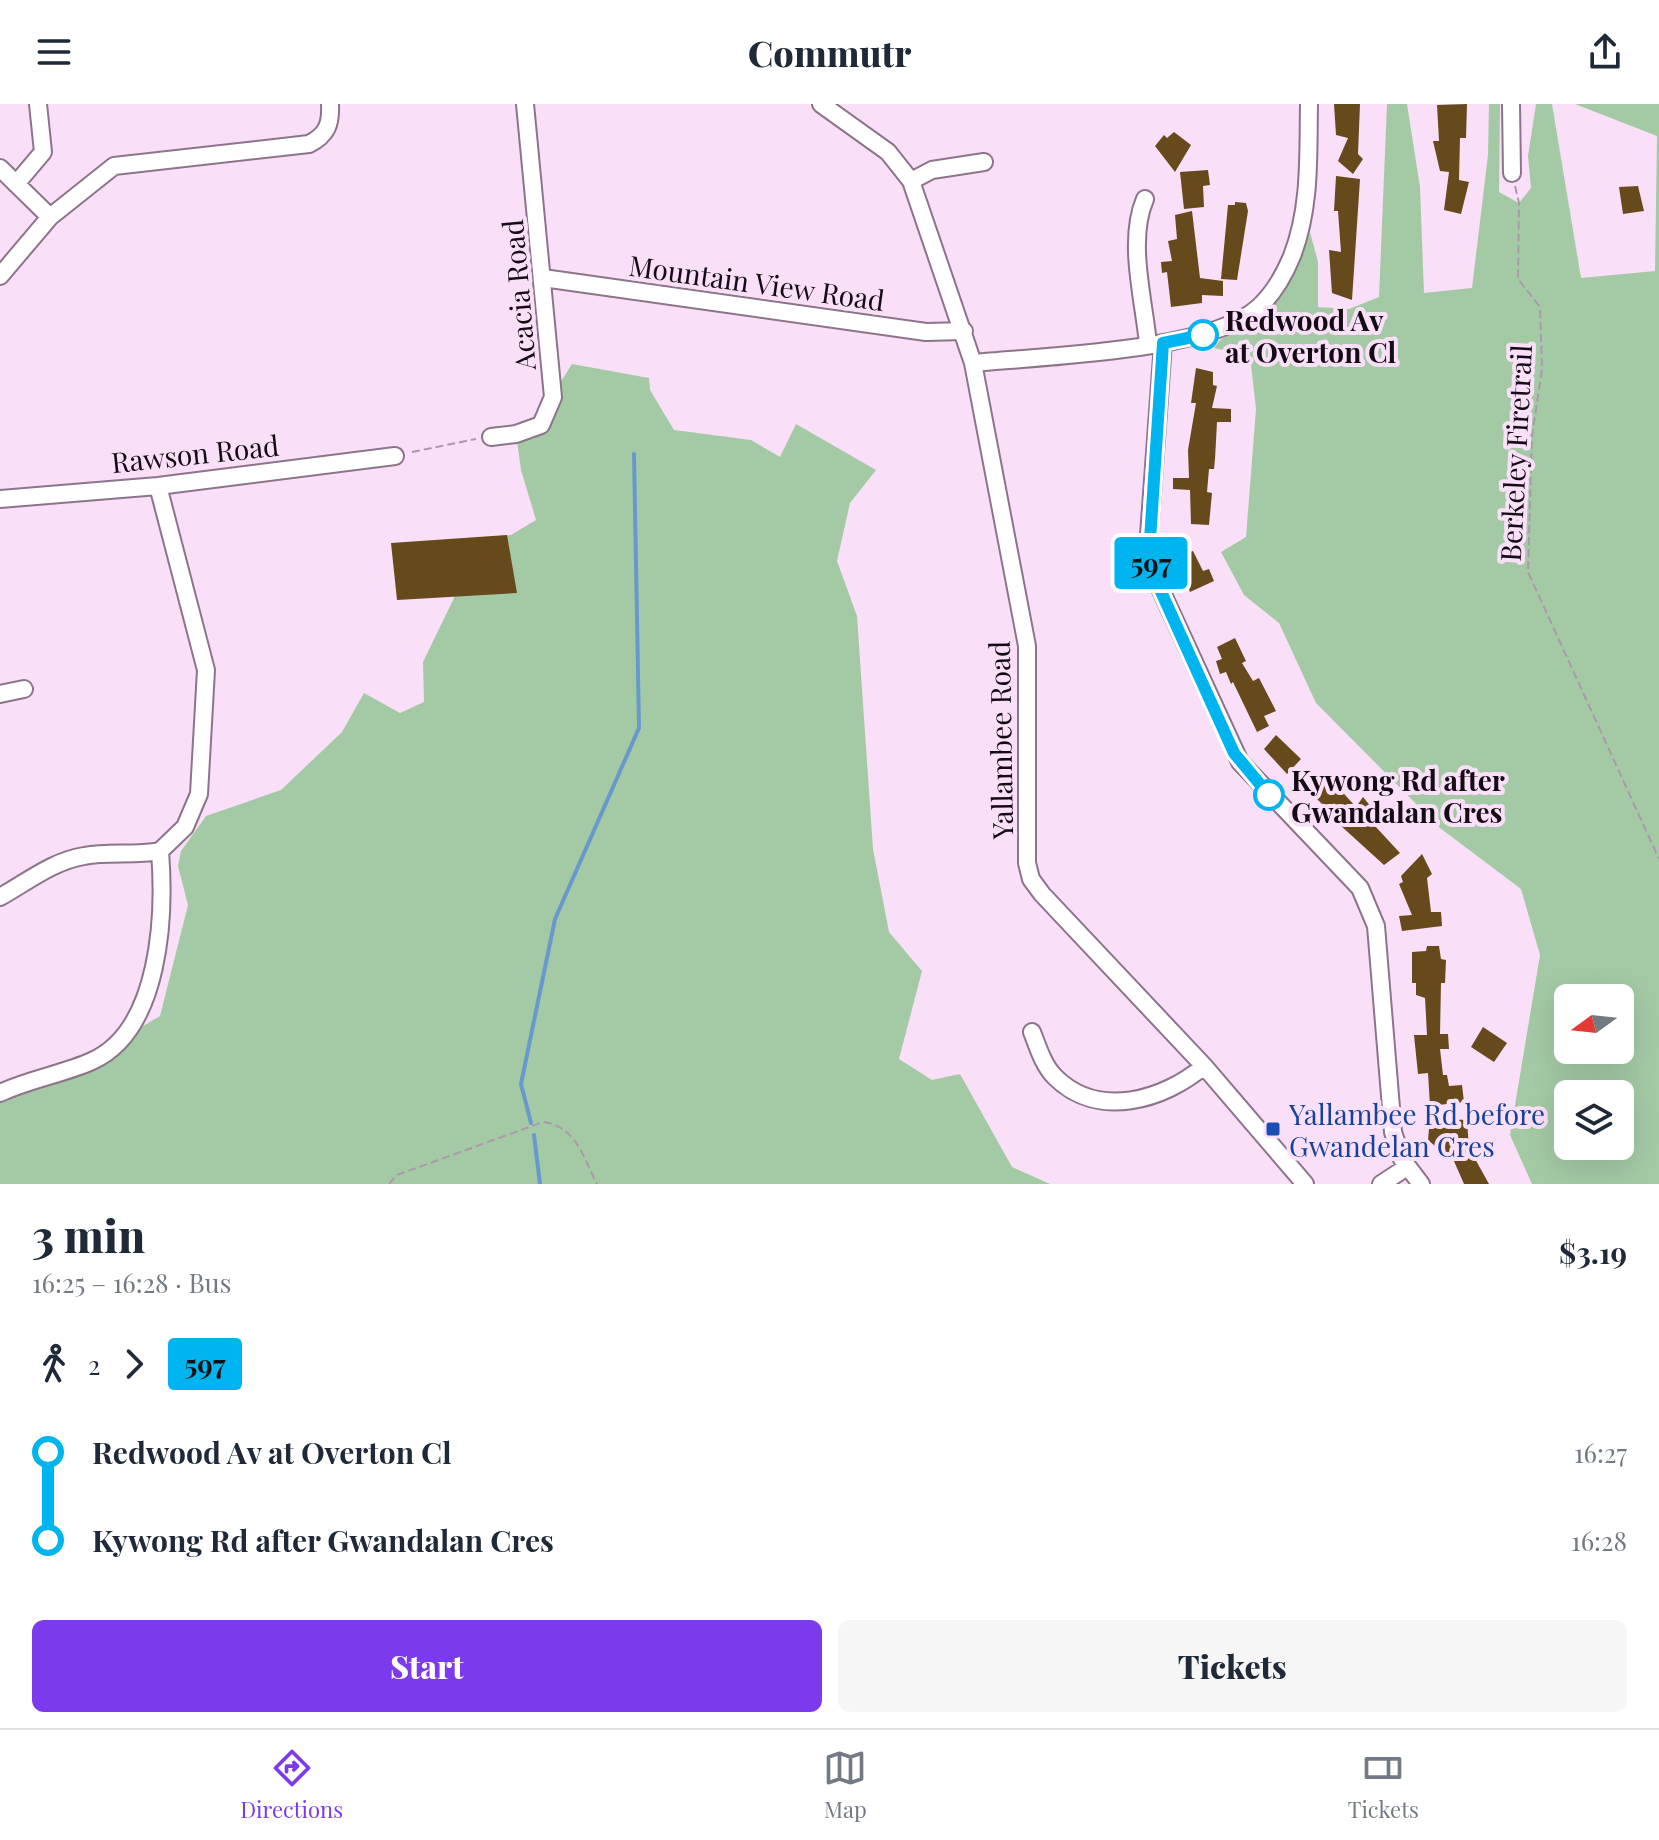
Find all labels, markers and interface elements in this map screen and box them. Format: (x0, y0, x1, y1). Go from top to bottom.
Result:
text: Commutr (748, 28, 911, 76)
icon: menu (32, 30, 76, 74)
icon: share (1583, 30, 1627, 74)
street label: Acacia Road (493, 218, 543, 373)
street label: Mountain View Road (627, 246, 887, 318)
place label: Redwood Av at Overton Cl (1225, 301, 1397, 370)
marker: Redwood Av at Overton Cl (1188, 320, 1218, 350)
street label: Berkeley Firetrail (1491, 344, 1539, 562)
street label: Rawson Road (109, 426, 281, 480)
line badge: 597 (1105, 537, 1197, 589)
text: 597 (1130, 544, 1172, 581)
street label: Yallambee Road (980, 641, 1020, 840)
place label: Kywong Rd after Gwandalan Cres (1291, 761, 1505, 830)
marker: Kywong Rd after Gwandalan Cres (1254, 780, 1284, 810)
north arrow (1554, 984, 1634, 1064)
map controls (1554, 984, 1634, 1160)
button: layers (1554, 1080, 1634, 1160)
place label: Yallambee Rd before Gwandelan Cres (1288, 1095, 1545, 1164)
marker: Yallambee Rd before Gwandelan Cres (1264, 1120, 1282, 1138)
text: 3 min (32, 1205, 145, 1264)
text: $3.19 (1559, 1232, 1627, 1272)
text: 16:25 – 16:28 · Bus (32, 1265, 231, 1300)
icon: walk (32, 1342, 76, 1386)
icon: forward (112, 1342, 156, 1386)
text: 597 (184, 1345, 226, 1382)
text: 2 (88, 1347, 100, 1382)
text: Redwood Av at Overton Cl (92, 1432, 452, 1472)
text: 16:27 (1574, 1435, 1627, 1470)
text: Kywong Rd after Gwandalan Cres (92, 1520, 554, 1560)
text: 16:28 (1571, 1523, 1627, 1558)
button: Start (32, 1620, 822, 1712)
button: Tickets (838, 1620, 1627, 1712)
tab: Directions (240, 1746, 343, 1824)
tab: Map (823, 1746, 867, 1824)
tab: Tickets (1348, 1746, 1419, 1824)

